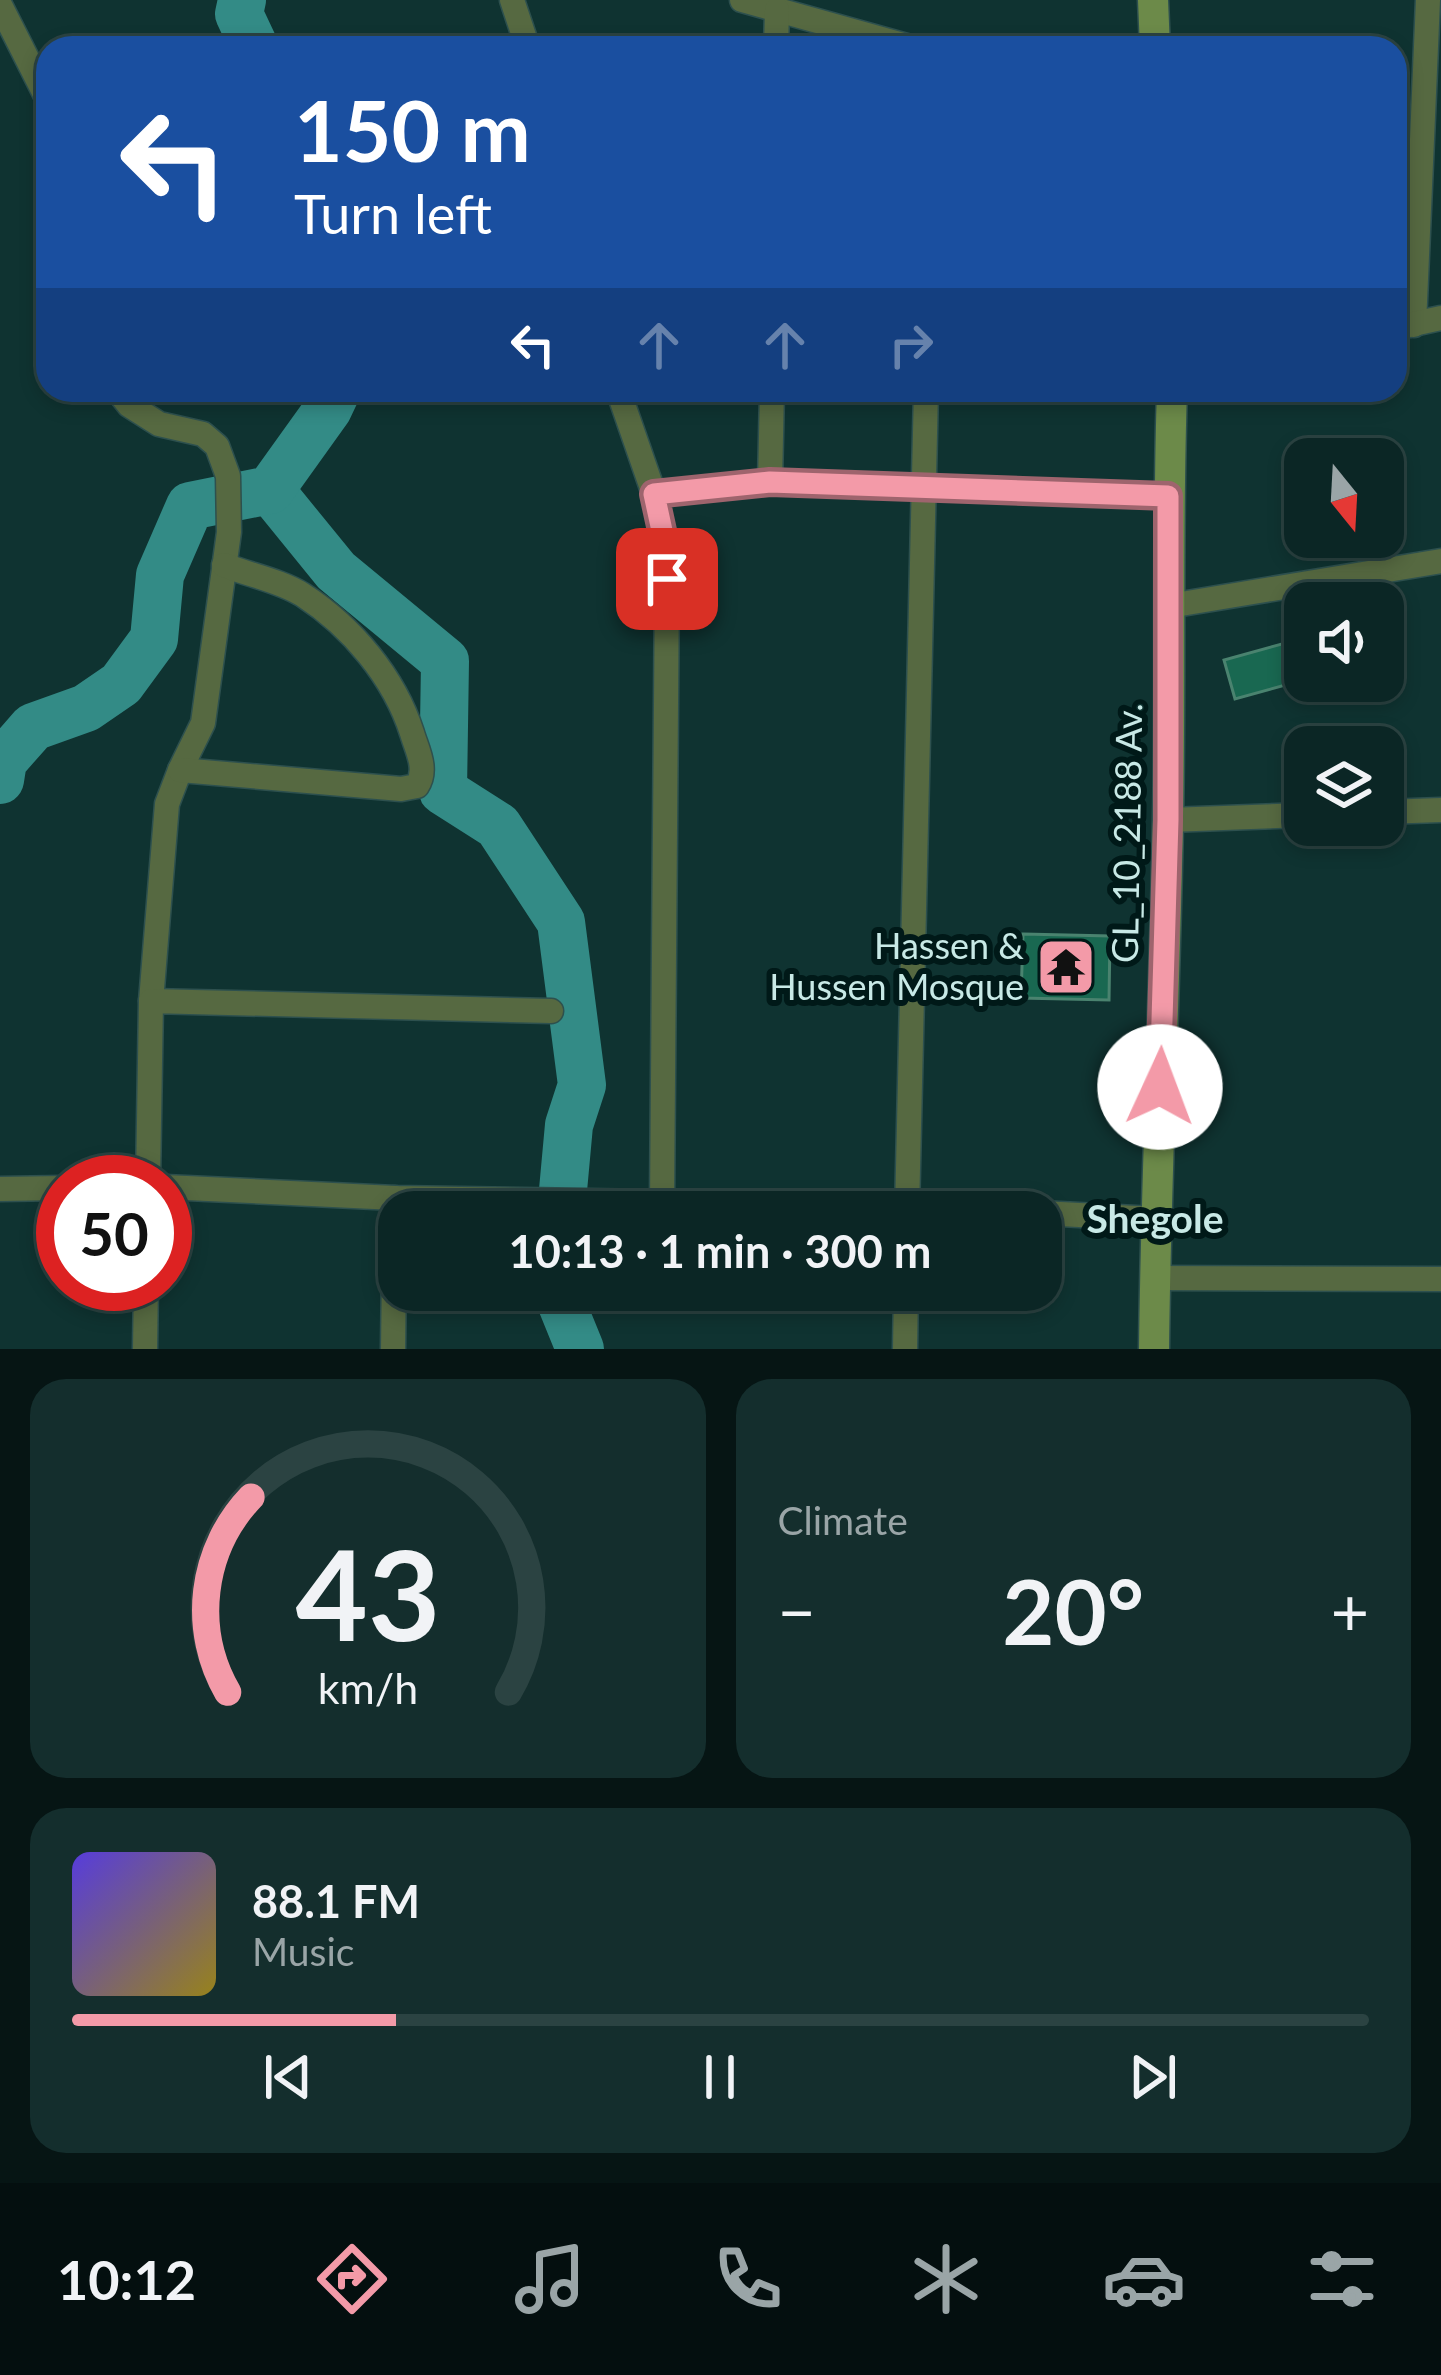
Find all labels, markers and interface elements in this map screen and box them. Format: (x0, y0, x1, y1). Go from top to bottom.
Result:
text: 150 m (294, 79, 531, 180)
icon: left (96, 84, 252, 240)
text: Turn left (294, 181, 492, 246)
icon: left (500, 312, 566, 378)
icon: ahead (626, 312, 692, 378)
icon: ahead (752, 312, 818, 378)
icon: right (878, 312, 944, 378)
north arrow (1284, 438, 1404, 558)
map controls (1284, 438, 1404, 846)
pin (616, 528, 718, 630)
icon: arrive (634, 546, 700, 612)
button: sound (1284, 582, 1404, 702)
street label: GL_10_2188 Av. (1102, 703, 1150, 963)
button: layers (1284, 726, 1404, 846)
place label: Hassen & Hussen Mosque (769, 923, 1024, 1008)
temple icon: Hassen & Hussen Mosque (1035, 936, 1097, 998)
position arrow (1097, 1024, 1223, 1150)
speed limit sign: 50 (36, 1155, 192, 1311)
district label: Shegole (1086, 1195, 1224, 1241)
text: 10:13 · 1 min · 300 m (509, 1224, 931, 1278)
text: Climate (778, 1497, 908, 1543)
text: 43 (295, 1518, 440, 1668)
text: 20° (1002, 1556, 1144, 1664)
text: − (778, 1571, 816, 1650)
text: + (1331, 1571, 1369, 1650)
text: km/h (318, 1661, 418, 1712)
text: 88.1 FM (252, 1874, 420, 1928)
text: Music (252, 1928, 354, 1974)
icon: previous (255, 2044, 321, 2110)
icon: pause (687, 2044, 753, 2110)
icon: next (1120, 2044, 1186, 2110)
icon: directions (310, 2237, 394, 2321)
icon: music (508, 2237, 592, 2321)
icon: phone (706, 2237, 790, 2321)
icon: climate (904, 2237, 988, 2321)
icon: car (1102, 2237, 1186, 2321)
icon: filters (1300, 2237, 1384, 2321)
text: 10:12 (57, 2247, 196, 2312)

